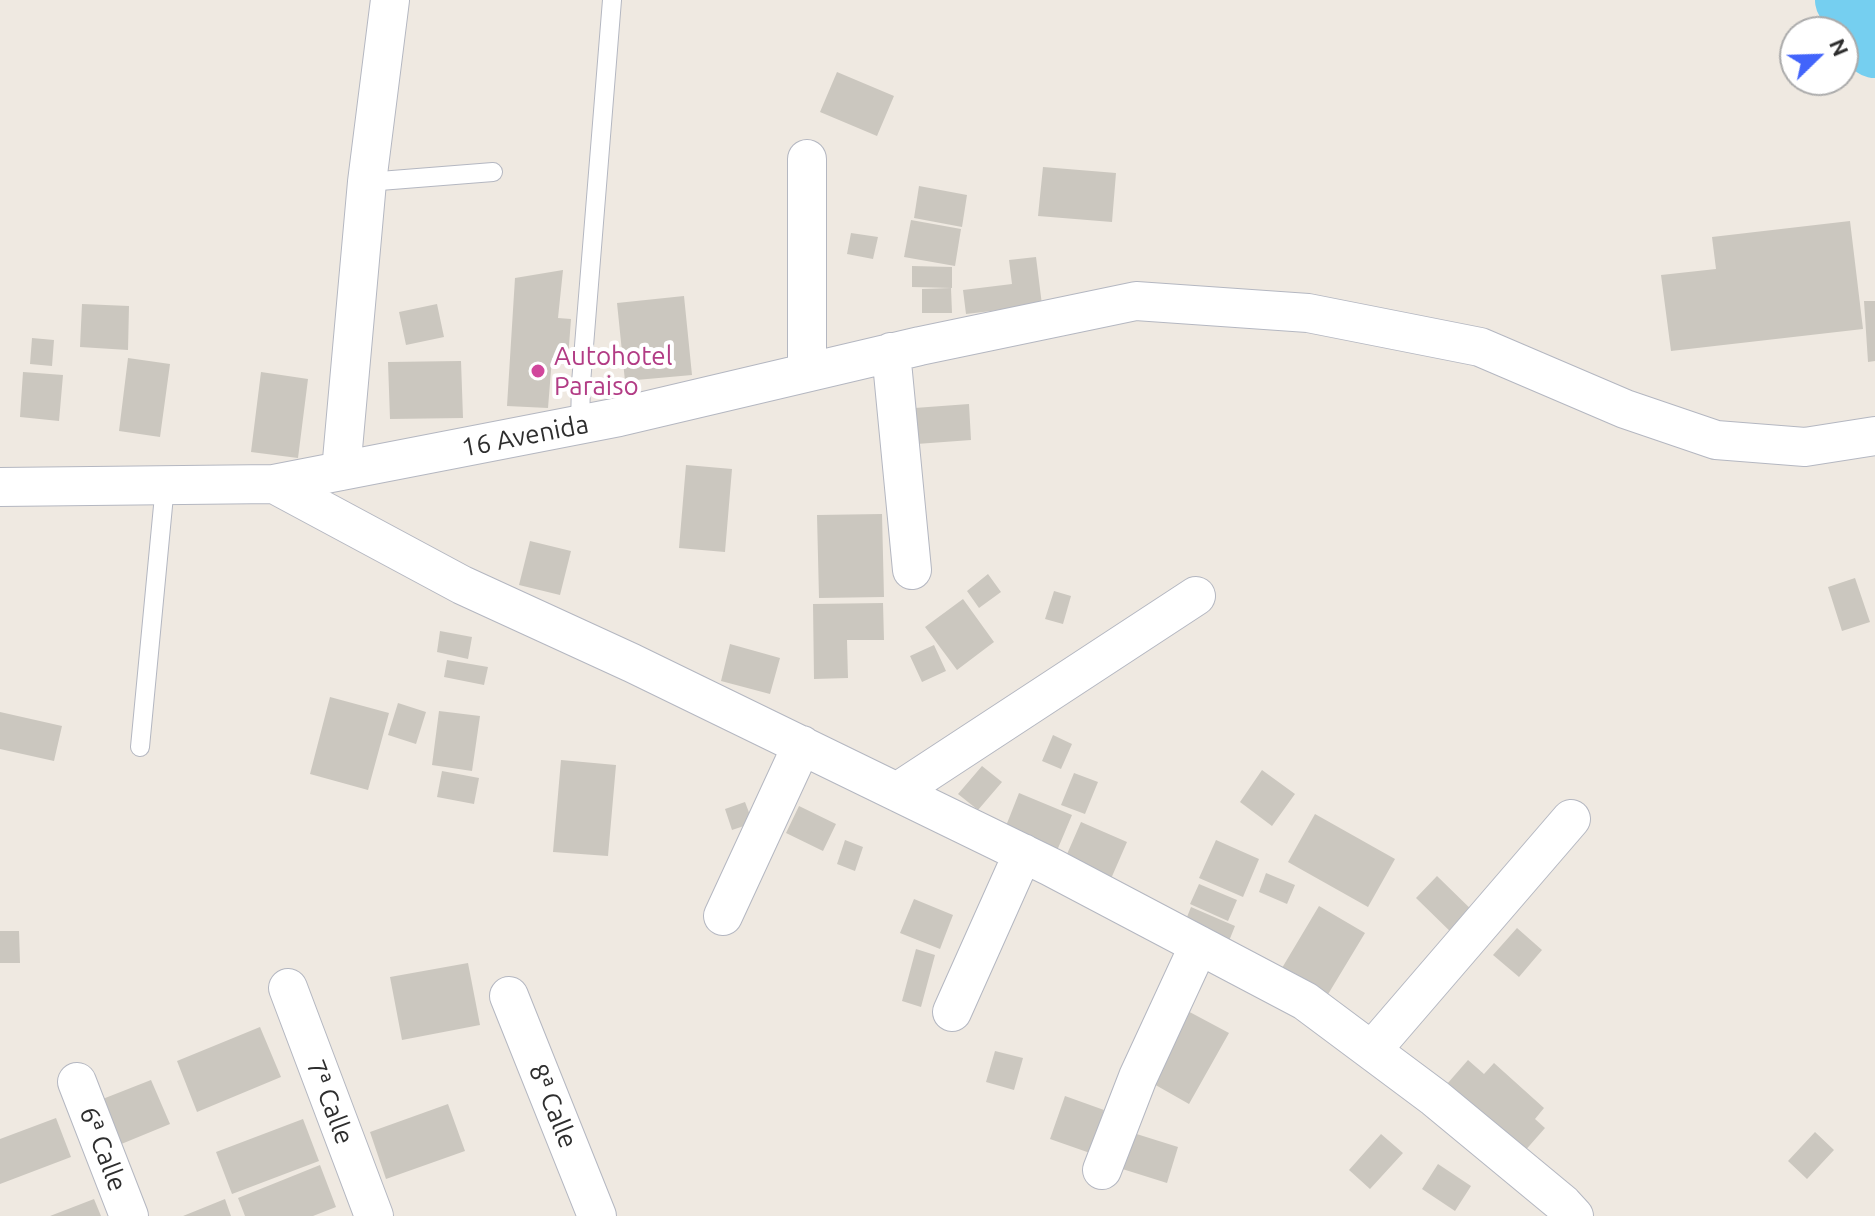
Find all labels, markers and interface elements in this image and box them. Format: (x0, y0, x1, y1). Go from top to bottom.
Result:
north arrow (1779, 16, 1859, 96)
text: N (1825, 35, 1854, 60)
place label: Autohotel Paraiso (554, 340, 673, 402)
marker: Autohotel Paraiso (529, 362, 547, 380)
street label: 16 Avenida (459, 408, 591, 464)
street label: 7ª Calle (300, 1055, 360, 1149)
street label: 8ª Calle (522, 1059, 584, 1153)
street label: 6ª Calle (73, 1102, 133, 1196)

